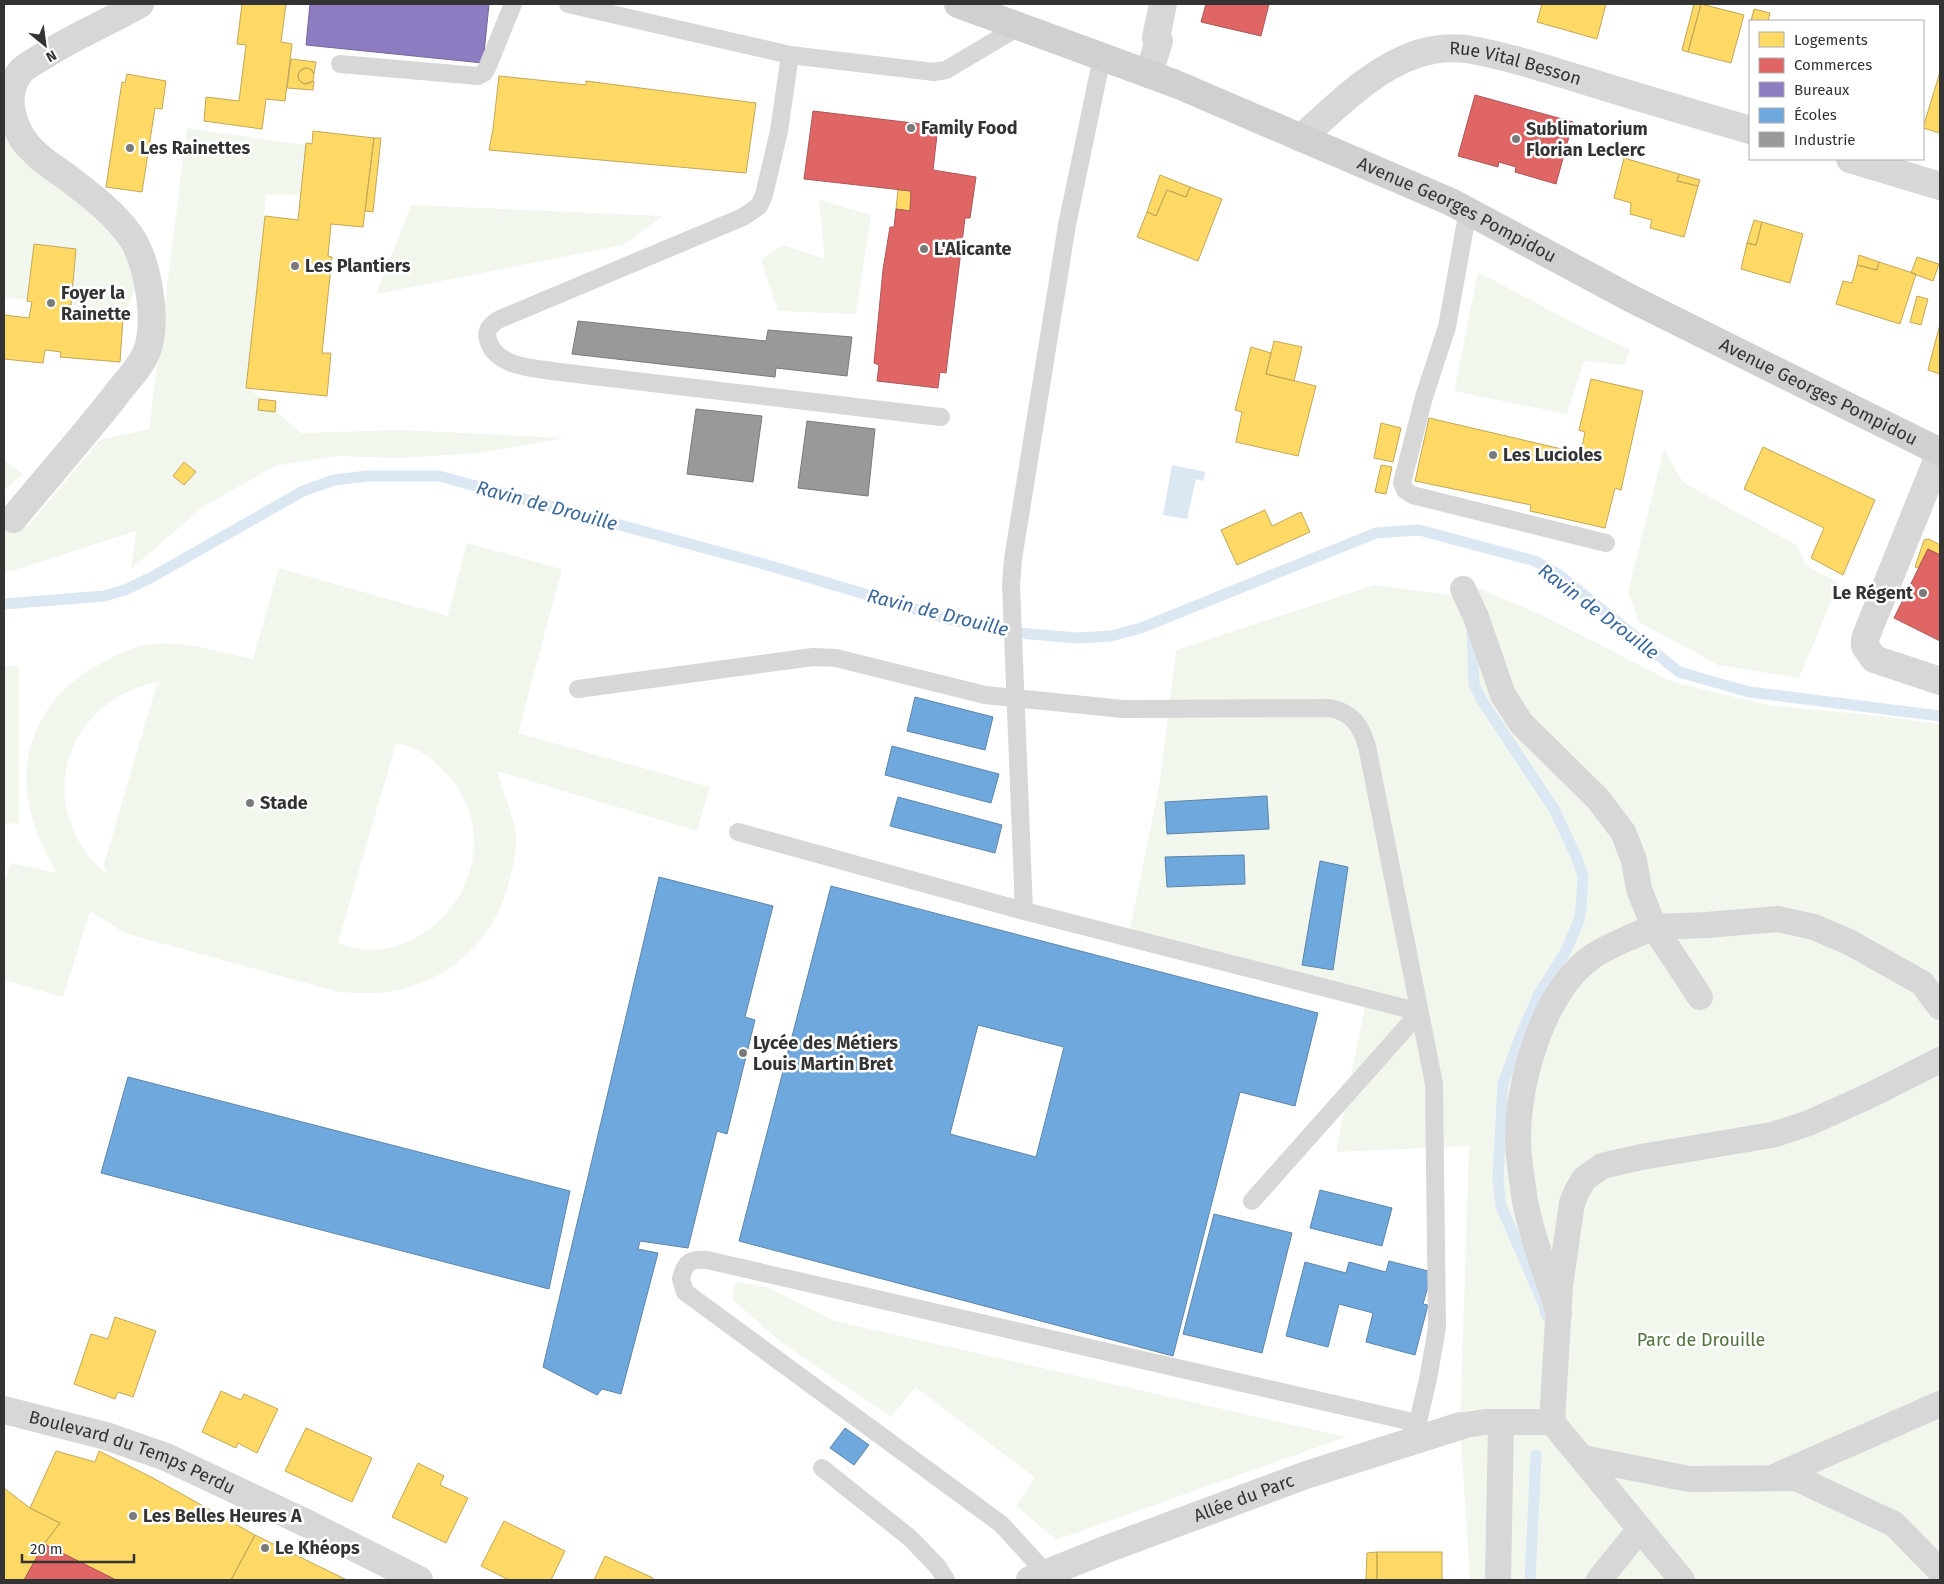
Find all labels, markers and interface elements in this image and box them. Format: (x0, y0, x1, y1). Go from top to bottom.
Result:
north arrow (20, 20, 70, 70)
legend (1749, 20, 1924, 160)
text: Logements (1794, 31, 1868, 49)
street label: Rue Vital Besson (1449, 37, 1584, 90)
text: N (43, 46, 59, 66)
text: Commerces (1794, 56, 1872, 74)
text: Bureaux (1794, 81, 1850, 99)
text: Écoles (1794, 106, 1837, 124)
place label: Family Food (921, 117, 1018, 139)
place label: Sublimatorium Florian Leclerc (1526, 118, 1648, 161)
marker: Family Food (905, 122, 917, 134)
text: Industrie (1794, 131, 1856, 149)
marker: Sublimatorium Florian Leclerc (1510, 133, 1522, 145)
place label: Les Rainettes (140, 137, 250, 159)
marker: Les Rainettes (124, 142, 136, 154)
street label: Avenue Georges Pompidou (1354, 152, 1560, 267)
place label: L'Alicante (934, 238, 1012, 260)
marker: L'Alicante (918, 243, 930, 255)
place label: Les Plantiers (305, 255, 411, 277)
marker: Les Plantiers (289, 260, 301, 272)
place label: Foyer la Rainette (61, 282, 131, 325)
marker: Foyer la Rainette (45, 297, 57, 309)
street label: Avenue Georges Pompidou (1716, 333, 1921, 450)
place label: Les Lucioles (1503, 444, 1602, 466)
marker: Les Lucioles (1487, 449, 1499, 461)
water label: Ravin de Drouille (474, 476, 620, 535)
water label: Ravin de Drouille (1534, 559, 1664, 664)
place label: Le Régent (1832, 582, 1914, 604)
water label: Ravin de Drouille (865, 584, 1011, 641)
marker: Le Régent (1917, 587, 1929, 599)
place label: Stade (260, 792, 308, 814)
marker: Stade (244, 797, 256, 809)
place label: Lycée des Métiers Louis Martin Bret (753, 1032, 898, 1075)
marker: Lycée des Métiers Louis Martin Bret (737, 1047, 749, 1059)
park label: Parc de Drouille (1637, 1329, 1765, 1351)
street label: Boulevard du Temps Perdu (26, 1406, 239, 1499)
street label: Allée du Parc (1191, 1469, 1297, 1527)
place label: Les Belles Heures A (143, 1505, 302, 1527)
marker: Les Belles Heures A (127, 1510, 139, 1522)
scale bar (22, 1532, 135, 1564)
place label: Le Khéops (275, 1537, 360, 1559)
text: 20 m (30, 1540, 63, 1558)
marker: Le Khéops (259, 1542, 271, 1554)

